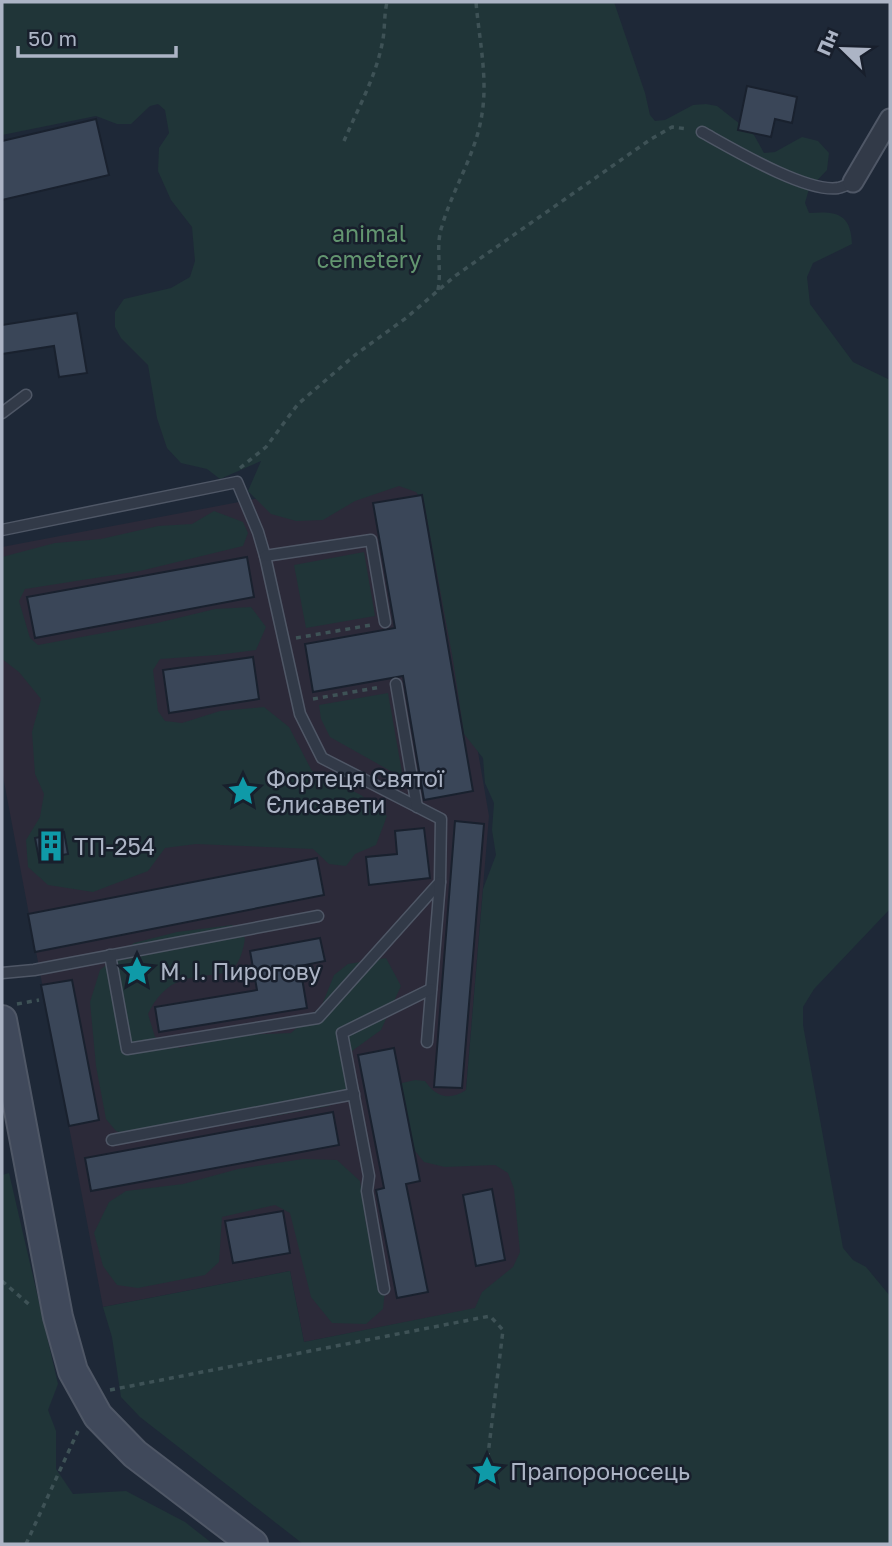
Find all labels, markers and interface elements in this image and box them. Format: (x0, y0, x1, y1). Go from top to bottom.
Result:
scale bar (18, 14, 175, 58)
north arrow (808, 14, 878, 84)
text: 50 m (28, 25, 77, 51)
text: Пн (811, 26, 843, 59)
park label: animal cemetery (317, 219, 421, 273)
place label: Фортеця Святої Єлисавети (266, 764, 445, 818)
place icon: Фортеця Святої Єлисавети (226, 774, 260, 808)
building icon: ТП-254 (34, 829, 68, 863)
place label: ТП-254 (74, 832, 155, 860)
place icon: М. І. Пирогову (120, 954, 154, 988)
place label: М. І. Пирогову (160, 957, 321, 985)
place icon: Прапороносець (470, 1454, 504, 1488)
place label: Прапороносець (510, 1457, 690, 1485)

